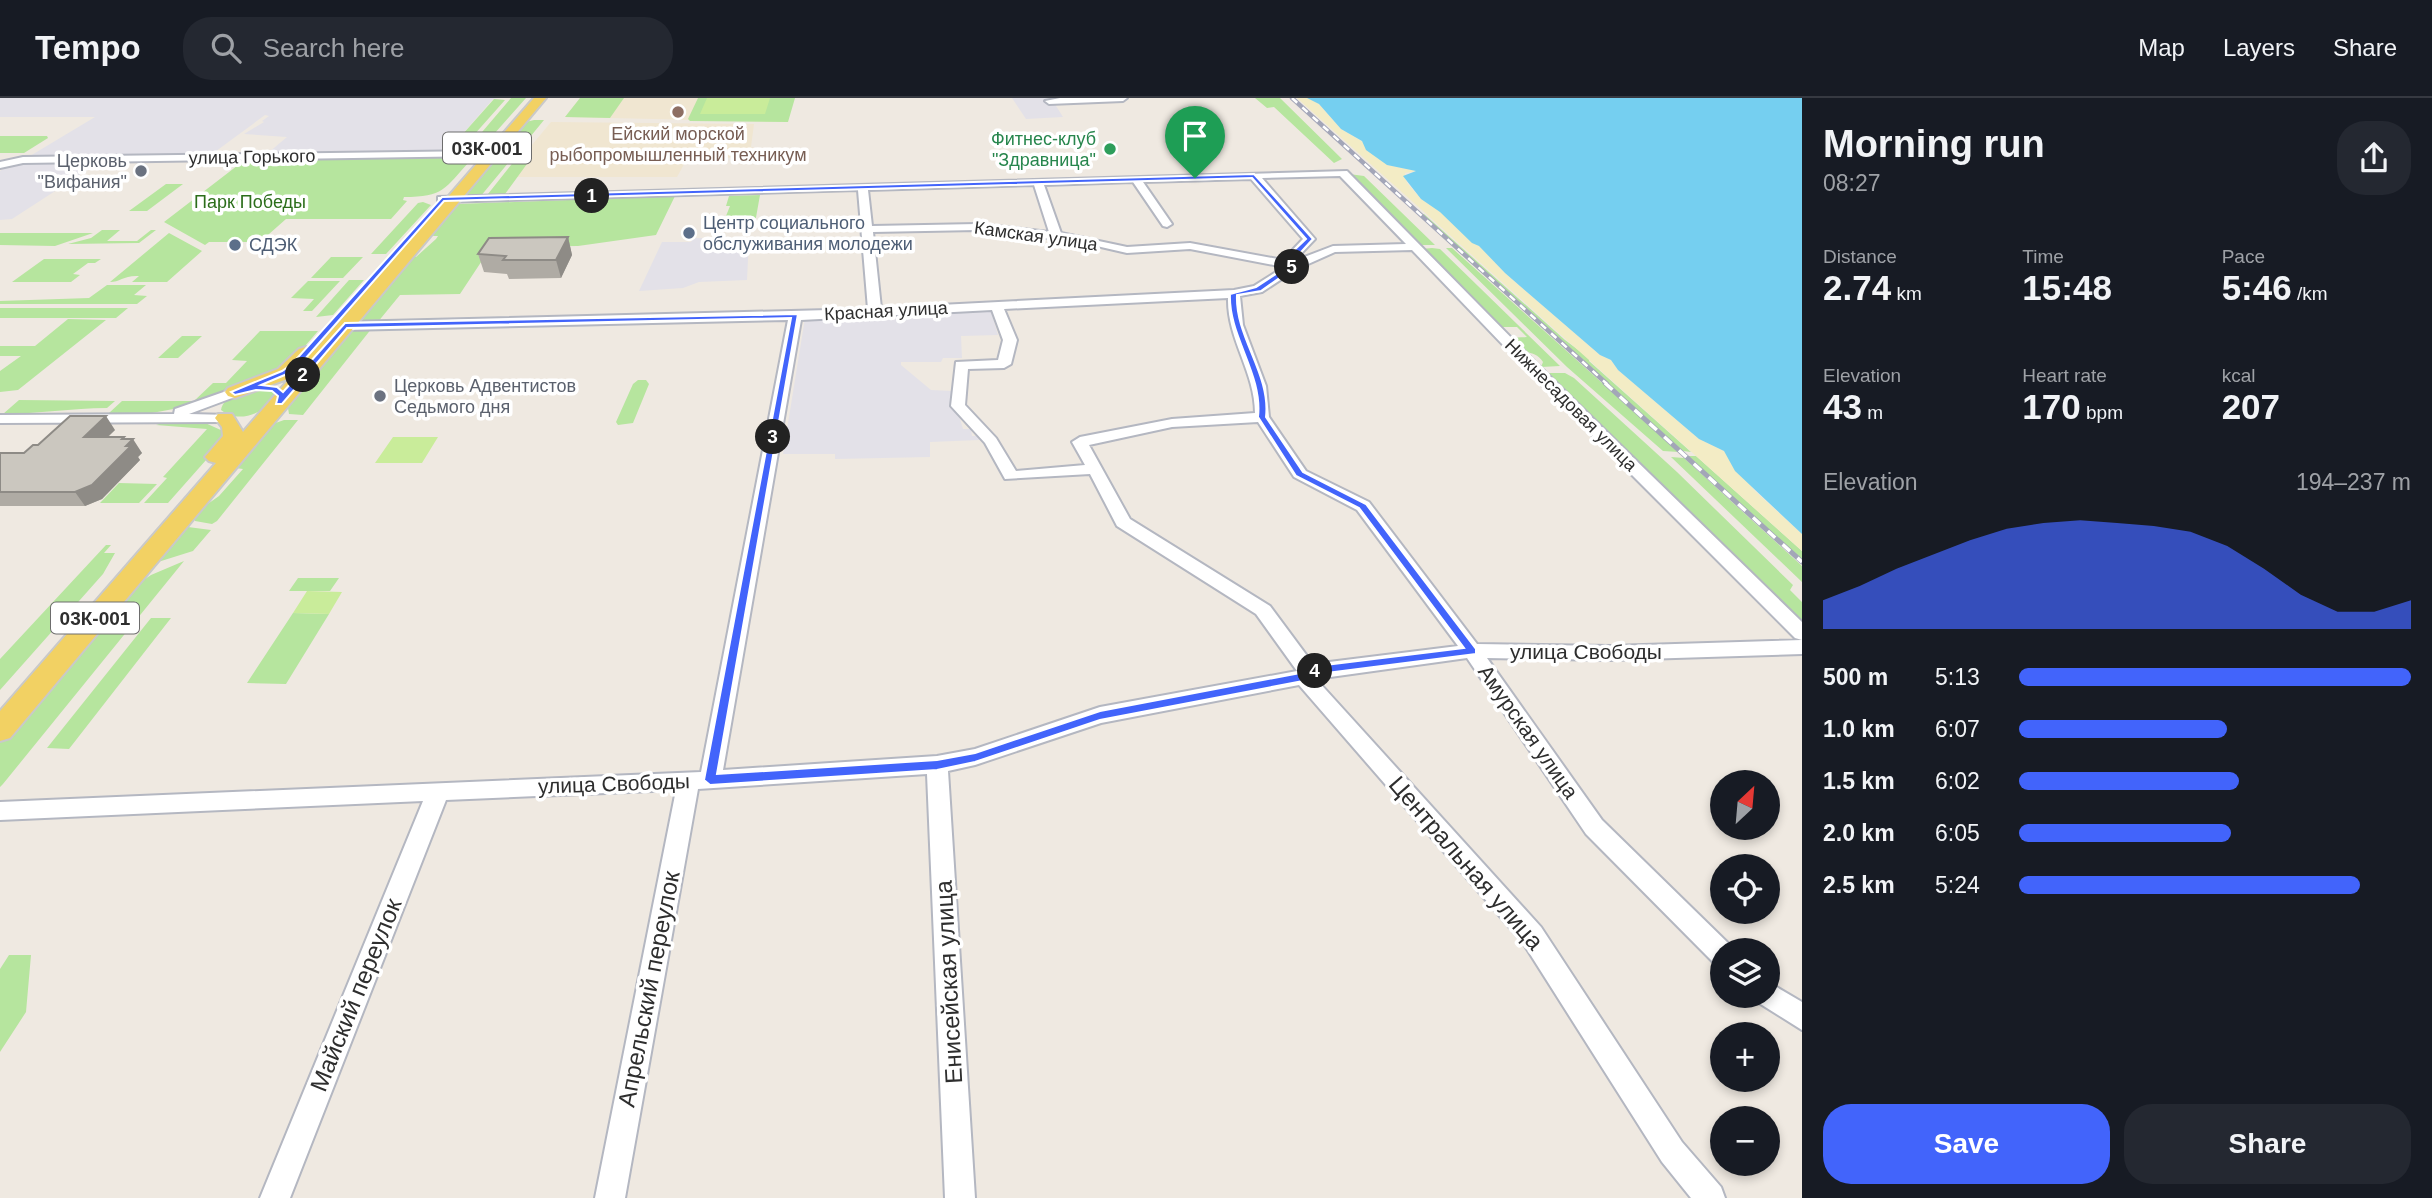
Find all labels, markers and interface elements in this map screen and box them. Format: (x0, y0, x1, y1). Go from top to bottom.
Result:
search box (183, 17, 673, 80)
text: Tempo (35, 29, 141, 66)
icon: search (207, 29, 245, 67)
text: Search here (263, 33, 404, 63)
text: Map (2138, 34, 2185, 61)
text: Layers (2223, 34, 2295, 61)
text: Share (2333, 34, 2397, 61)
marker: Ейский морской рыбопромышленный техникум (670, 104, 686, 120)
pin (1165, 106, 1225, 178)
icon: arrive (1176, 117, 1214, 155)
button: share (2337, 121, 2411, 195)
text: Morning run (1823, 123, 2045, 165)
place label: Ейский морской рыбопромышленный техникум (549, 124, 807, 165)
place label: Фитнес-клуб "Здравница" (991, 129, 1096, 170)
road number: 03К-001 (443, 132, 531, 164)
marker: Фитнес-клуб "Здравница" (1102, 141, 1118, 157)
street label: улица Горького (188, 146, 316, 168)
place label: Церковь "Вифания" (38, 151, 127, 192)
marker: Церковь "Вифания" (133, 163, 149, 179)
text: 08:27 (1823, 170, 1881, 196)
pin: 1 (574, 178, 610, 214)
text: 1 (586, 185, 597, 206)
park label: Парк Победы (194, 192, 306, 212)
place label: Центр социального обслуживания молодежи (703, 213, 913, 254)
street label: Камская улица (973, 217, 1100, 255)
marker: Центр социального обслуживания молодежи (681, 225, 697, 241)
place label: СДЭК (249, 235, 298, 255)
marker: СДЭК (227, 237, 243, 253)
text: Distance (1823, 246, 1897, 267)
text: Time (2022, 246, 2064, 267)
text: Pace (2222, 246, 2265, 267)
pin: 5 (1274, 250, 1310, 284)
text: 5 (1286, 256, 1297, 277)
text: 2.74 (1823, 268, 1891, 307)
text: 15:48 (2022, 268, 2112, 307)
text: 5:46 (2222, 268, 2292, 307)
text: km (1891, 283, 1922, 304)
text: /km (2292, 283, 2328, 304)
street label: Красная улица (824, 298, 949, 324)
street label: Нижнесадовая улица (1501, 335, 1642, 476)
pin: 2 (286, 358, 320, 392)
text: 2 (297, 364, 308, 385)
text: Elevation (1823, 365, 1901, 386)
text: Heart rate (2022, 365, 2107, 386)
text: kcal (2222, 365, 2255, 386)
place label: Церковь Адвентистов Седьмого дня (394, 376, 576, 417)
text: 43 (1823, 387, 1862, 426)
text: 170 (2022, 387, 2081, 426)
text: 207 (2222, 387, 2280, 426)
marker: Церковь Адвентистов Седьмого дня (372, 388, 388, 404)
text: m (1862, 402, 1883, 423)
text: bpm (2081, 402, 2123, 423)
pin: 3 (756, 420, 790, 454)
text: 3 (767, 426, 778, 447)
text: Elevation (1823, 469, 1918, 495)
text: 194–237 m (2296, 469, 2411, 495)
road number: 03К-001 (51, 603, 139, 634)
street label: улица Свободы (1510, 640, 1662, 663)
pin: 4 (1298, 654, 1332, 688)
text: 4 (1309, 660, 1320, 681)
street label: Амурская улица (1474, 661, 1583, 803)
text: 500 m (1823, 664, 1888, 690)
text: 5:13 (1935, 664, 1980, 690)
text: 1.0 km (1823, 716, 1895, 742)
text: 6:07 (1935, 716, 1980, 742)
text: 1.5 km (1823, 768, 1895, 794)
text: 6:02 (1935, 768, 1980, 794)
street label: улица Свободы (538, 769, 690, 798)
street label: Центральная улица (1384, 770, 1549, 955)
north arrow (1710, 770, 1780, 840)
map controls (1710, 770, 1780, 1176)
text: 2.0 km (1823, 820, 1895, 846)
text: 6:05 (1935, 820, 1980, 846)
button: locate (1710, 854, 1780, 924)
street label: Апрельский переулок (612, 868, 685, 1109)
text: 2.5 km (1823, 872, 1895, 898)
text: 5:24 (1935, 872, 1980, 898)
street label: Енисейская улица (930, 879, 967, 1084)
street label: Майский переулок (305, 894, 407, 1095)
button: layers (1710, 938, 1780, 1008)
button: + (1710, 1022, 1780, 1092)
button: Save (1823, 1104, 2110, 1184)
button: Share (2124, 1104, 2411, 1184)
button: − (1710, 1106, 1780, 1176)

